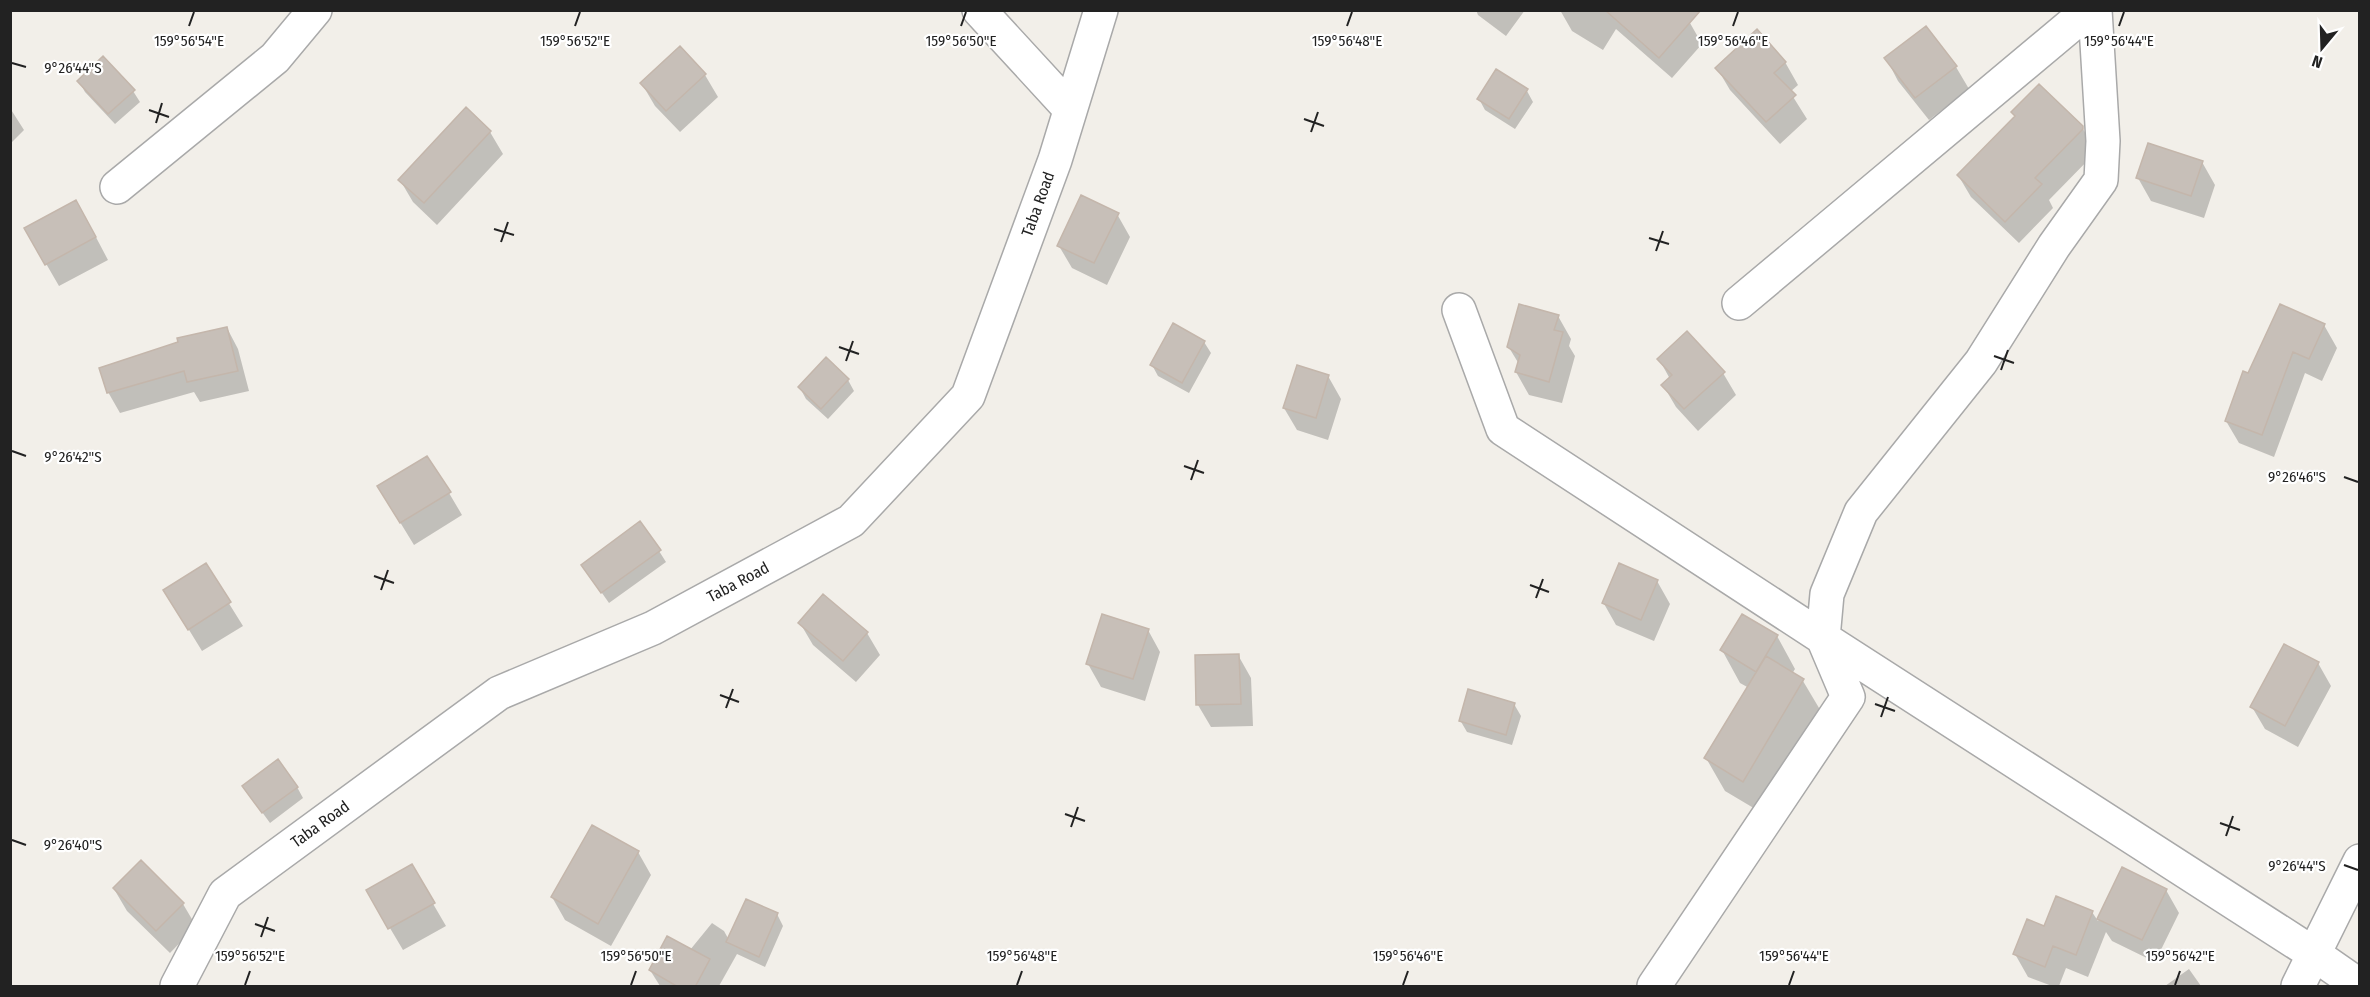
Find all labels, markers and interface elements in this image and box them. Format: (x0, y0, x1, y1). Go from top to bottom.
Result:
north arrow (2292, 18, 2352, 78)
text: 159°56'54"E (154, 32, 224, 50)
text: 159°56'52"E (540, 32, 610, 50)
text: 159°56'50"E (925, 32, 997, 50)
text: 159°56'48"E (1312, 32, 1382, 50)
text: 159°56'46"E (1698, 32, 1768, 50)
text: 159°56'44"E (2084, 32, 2154, 50)
text: N (2310, 51, 2325, 72)
text: 9°26'44"S (44, 59, 102, 77)
street label: Taba Road (1018, 169, 1058, 239)
text: 9°26'42"S (44, 448, 102, 466)
text: 9°26'46"S (2268, 468, 2326, 486)
street label: Taba Road (704, 558, 772, 606)
street label: Taba Road (287, 796, 353, 852)
text: 9°26'40"S (44, 836, 102, 854)
text: 9°26'44"S (2268, 857, 2326, 875)
text: 159°56'52"E (215, 947, 285, 965)
text: 159°56'50"E (600, 947, 672, 965)
text: 159°56'48"E (987, 947, 1057, 965)
text: 159°56'46"E (1373, 947, 1443, 965)
text: 159°56'44"E (1759, 947, 1829, 965)
text: 159°56'42"E (2145, 947, 2215, 965)

